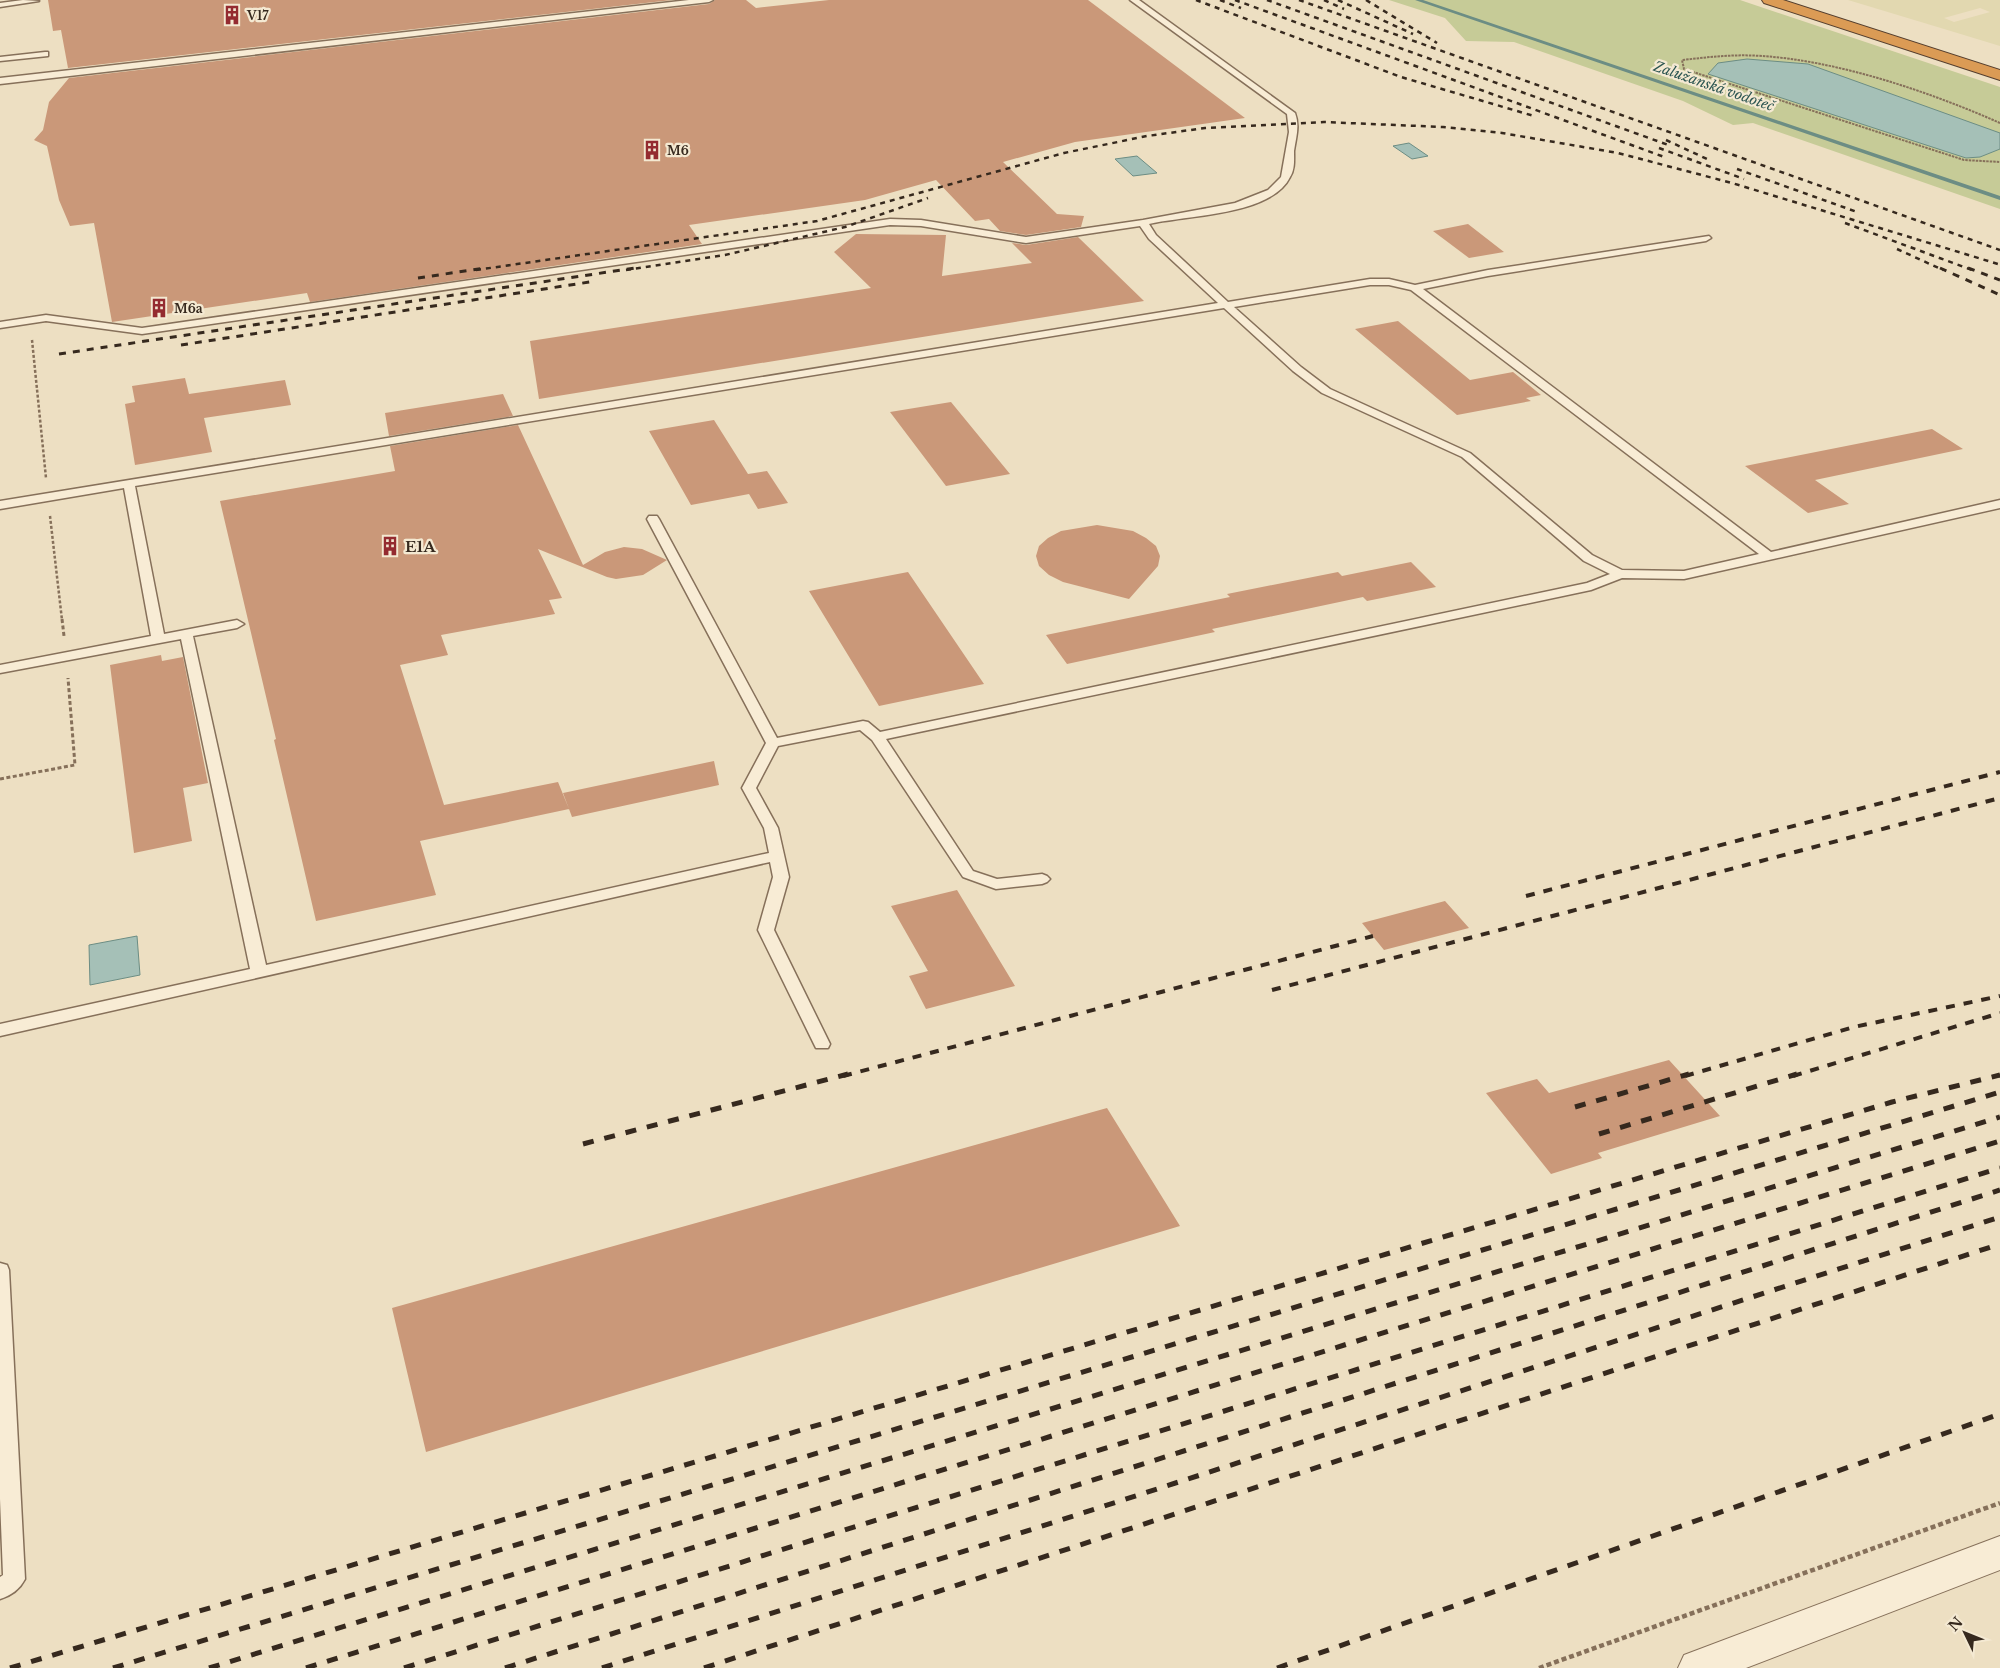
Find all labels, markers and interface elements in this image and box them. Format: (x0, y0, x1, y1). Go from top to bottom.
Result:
building icon: V17 (221, 4, 243, 26)
place label: V17 (246, 8, 269, 23)
water label: Zalužanská vodoteč (1650, 57, 1778, 116)
building icon: M6 (641, 139, 663, 161)
place label: M6 (667, 143, 689, 158)
building icon: M6a (148, 297, 170, 319)
place label: M6a (174, 301, 203, 316)
building icon: E1A (379, 535, 401, 557)
place label: E1A (405, 537, 436, 556)
north arrow (1940, 1608, 1990, 1658)
text: N (1944, 1613, 1967, 1635)

